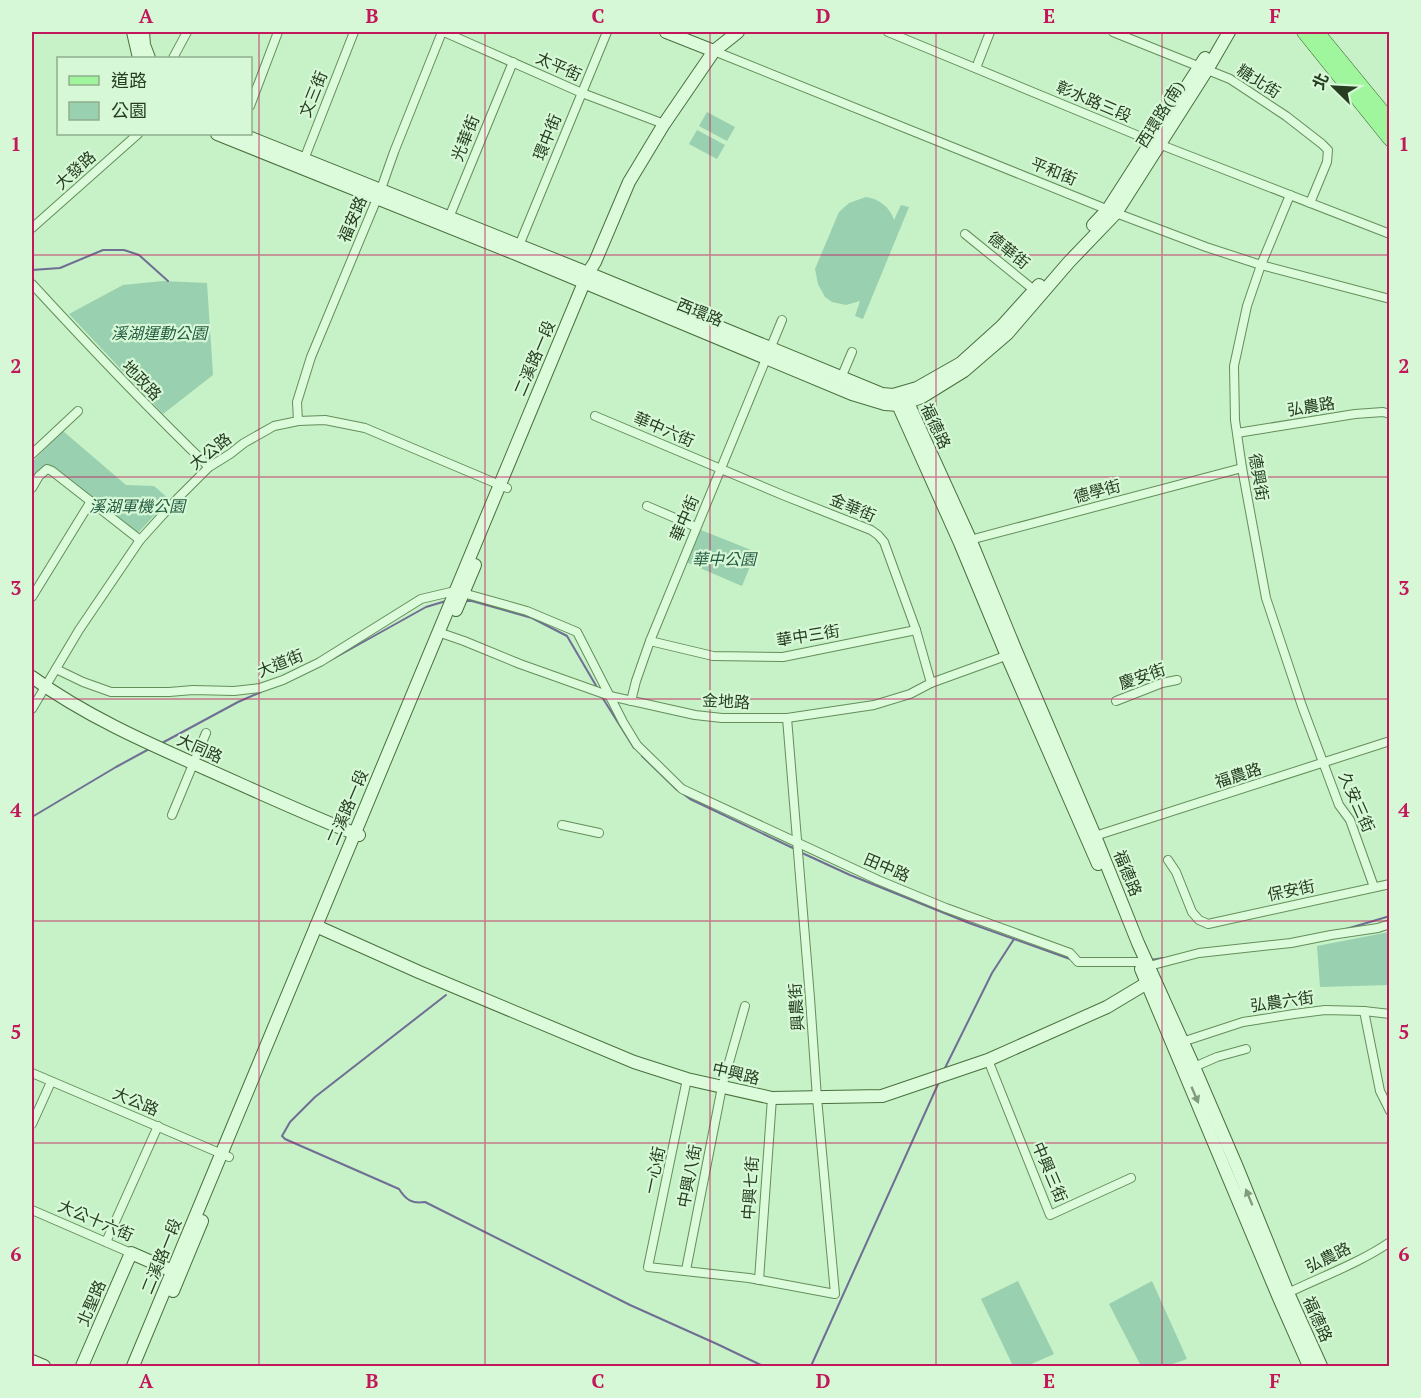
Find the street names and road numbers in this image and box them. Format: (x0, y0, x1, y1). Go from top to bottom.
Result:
street label: 太平街 (533, 46, 585, 86)
street label: 糖北街 (1233, 59, 1285, 103)
street label: 文三街 (294, 68, 332, 120)
street label: 彰水路三段 (1053, 75, 1135, 127)
street label: 西環路(南) (1131, 76, 1189, 152)
street label: 環中街 (528, 111, 566, 163)
street label: 光華街 (446, 112, 484, 164)
street label: 大發路 (50, 146, 100, 194)
street label: 平和街 (1028, 152, 1080, 190)
street label: 福安路 (332, 193, 372, 245)
street label: 德華街 (983, 226, 1035, 274)
street label: 西環路 (674, 293, 726, 331)
street label: 二溪路一段 (508, 317, 560, 399)
street label: 地政路 (117, 355, 167, 405)
street label: 弘農路 (1286, 391, 1336, 421)
street label: 福德路 (916, 400, 956, 452)
street label: 華中六街 (630, 406, 698, 452)
street label: 大公路 (184, 428, 236, 474)
street label: 德興街 (1244, 451, 1274, 503)
street label: 德學街 (1071, 474, 1123, 508)
street label: 金華街 (827, 487, 879, 527)
street label: 華中街 (664, 492, 704, 544)
street label: 華中三街 (775, 619, 841, 651)
street label: 大道街 (254, 644, 306, 682)
street label: 慶安街 (1116, 658, 1168, 694)
street label: 金地路 (701, 689, 751, 713)
street label: 大同路 (174, 728, 226, 768)
street label: 福農路 (1212, 757, 1264, 793)
street label: 二溪路一段 (321, 766, 373, 848)
street label: 久安三街 (1334, 768, 1380, 836)
street label: 田中路 (861, 847, 913, 887)
street label: 福德路 (1109, 847, 1147, 899)
street label: 保安街 (1265, 874, 1317, 906)
street label: 興農街 (783, 982, 809, 1032)
street label: 弘農六街 (1249, 986, 1315, 1016)
street label: 中興路 (710, 1057, 762, 1089)
street label: 大公路 (110, 1081, 162, 1121)
street label: 中興三街 (1027, 1138, 1073, 1206)
street label: 中興八街 (672, 1142, 706, 1210)
street label: 一心街 (638, 1144, 670, 1196)
street label: 中興七街 (737, 1155, 763, 1221)
street label: 大公十六街 (55, 1194, 137, 1246)
street label: 二溪路一段 (136, 1215, 186, 1297)
street label: 弘農路 (1302, 1237, 1354, 1277)
street label: 北聖路 (71, 1277, 111, 1329)
street label: 福德路 (1298, 1293, 1338, 1345)

